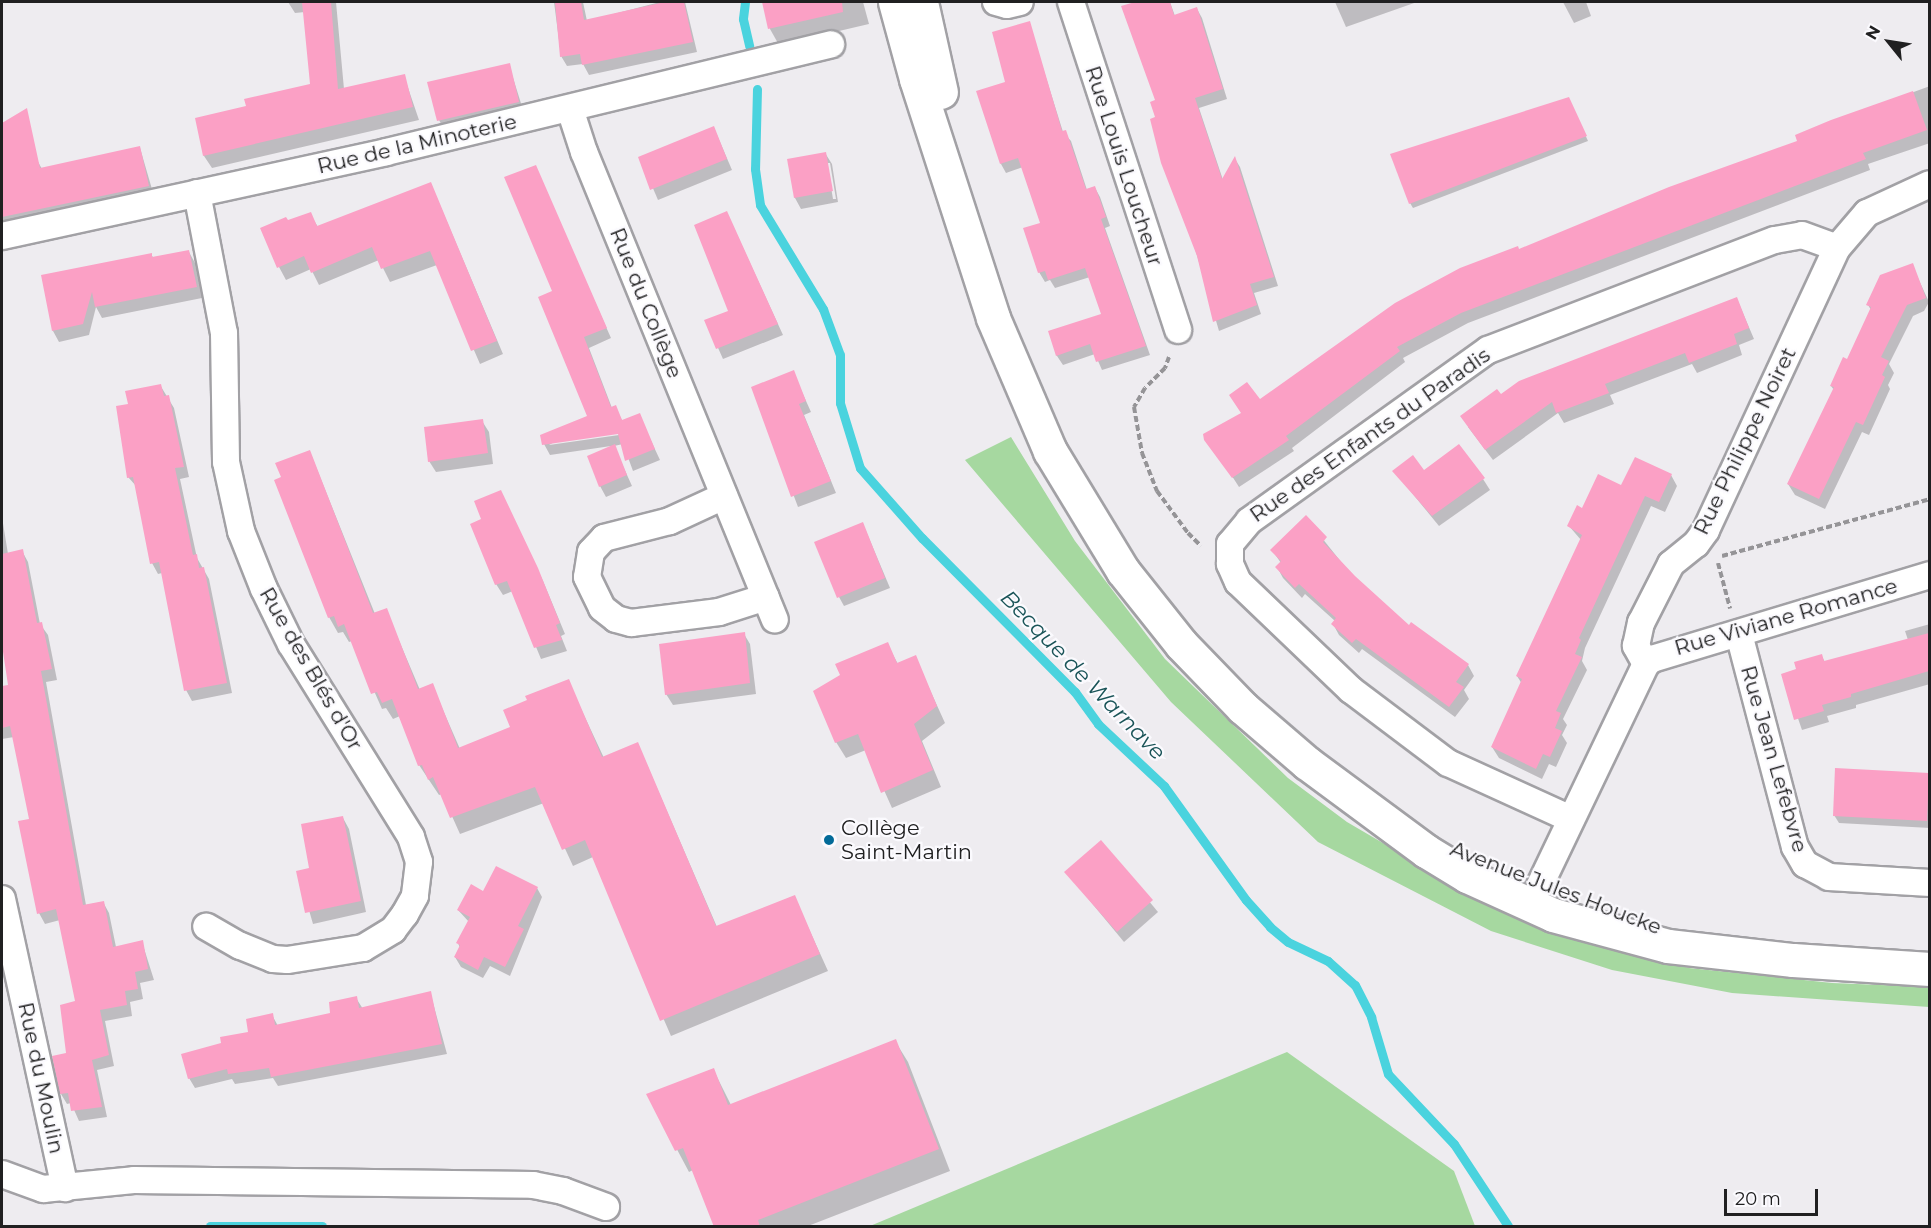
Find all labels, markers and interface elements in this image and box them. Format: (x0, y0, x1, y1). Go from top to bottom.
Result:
north arrow (1859, 12, 1919, 72)
text: N (1862, 22, 1884, 43)
street label: Rue Louis Loucheur (1080, 63, 1168, 269)
street label: Rue de la Minoterie (315, 109, 519, 179)
street label: Rue du Collège (604, 224, 688, 382)
street label: Rue des Enfants du Paradis (1245, 342, 1495, 528)
street label: Rue Philippe Noiret (1689, 343, 1801, 539)
street label: Rue Viviane Romance (1672, 573, 1900, 661)
street label: Rue des Blés d'Or (254, 583, 368, 755)
water label: Becque de Warnave (995, 585, 1171, 765)
street label: Rue Jean Lefebvre (1735, 663, 1813, 855)
place label: Collège Saint-Martin (841, 815, 972, 865)
marker: Collège Saint-Martin (822, 833, 836, 847)
street label: Avenue Jules Houcke (1447, 836, 1665, 940)
street label: Rue du Moulin (13, 1000, 69, 1156)
scale bar (1727, 1177, 1822, 1215)
text: 20 m (1735, 1188, 1781, 1210)

